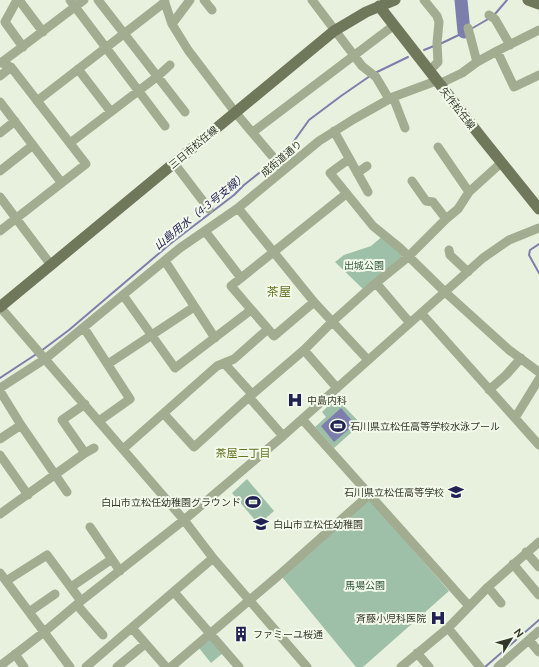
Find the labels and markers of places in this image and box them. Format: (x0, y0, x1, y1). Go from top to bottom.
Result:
hospital icon: 中島内科 (286, 391, 304, 409)
place label: 中島内科 (307, 395, 347, 406)
sports icon: 石川県立松任高等学校水泳プール (329, 417, 347, 435)
place label: 石川県立松任高等学校水泳プール (350, 421, 500, 432)
school or university icon: 石川県立松任高等学校 (447, 483, 465, 501)
place label: 石川県立松任高等学校 (344, 487, 444, 498)
sports icon: 白山市立松任幼稚園グラウンド (244, 493, 262, 511)
place label: 白山市立松任幼稚園グラウンド (101, 497, 241, 508)
school or university icon: 白山市立松任幼稚園 (252, 515, 270, 533)
place label: 白山市立松任幼稚園 (273, 519, 363, 530)
hospital icon: 斉藤小児科医院 (429, 609, 447, 627)
place label: 斉藤小児科医院 (356, 613, 426, 624)
building icon: ファミーユ桜通 (232, 625, 250, 643)
place label: ファミーユ桜通 (253, 629, 323, 640)

